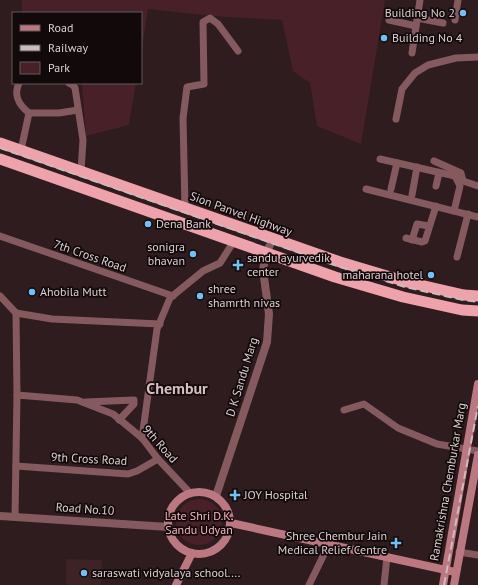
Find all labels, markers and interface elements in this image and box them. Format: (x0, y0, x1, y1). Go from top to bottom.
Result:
place label: Building No 2 (385, 5, 455, 20)
marker: Building No 2 (458, 8, 468, 18)
legend (12, 12, 142, 84)
text: Road (48, 20, 73, 35)
place label: Building No 4 (392, 30, 463, 45)
marker: Building No 4 (379, 33, 389, 43)
text: Railway (48, 40, 88, 55)
text: Park (48, 60, 70, 75)
street label: Sion Panvel Highway (188, 188, 295, 239)
place label: Dena Bank (156, 216, 211, 231)
marker: Dena Bank (143, 219, 153, 229)
street label: 7th Cross Road (52, 236, 129, 275)
place label: sonigra bhavan (147, 239, 185, 268)
marker: sonigra bhavan (188, 249, 198, 259)
place label: sandu ayurvedik center (247, 250, 330, 279)
marker: sandu ayurvedik center (232, 259, 244, 271)
place label: maharana hotel (343, 267, 423, 282)
marker: maharana hotel (426, 270, 436, 280)
place label: shree shamrth nivas (208, 281, 280, 310)
place label: Ahobila Mutt (40, 284, 106, 299)
marker: Ahobila Mutt (27, 287, 37, 297)
marker: shree shamrth nivas (195, 291, 205, 301)
street label: D K Sandu Marg (222, 335, 261, 418)
district label: Chembur (146, 378, 208, 398)
street label: Ramakrishna Chemburkar Marg (426, 402, 469, 562)
street label: 9th Road (139, 422, 181, 466)
street label: 9th Cross Road (51, 449, 127, 468)
place label: JOY Hospital (243, 487, 308, 502)
marker: JOY Hospital (229, 489, 241, 501)
street label: Road No.10 (55, 499, 115, 518)
park label: Late Shri D.K. Sandu Udyan (165, 508, 233, 537)
place label: Shree Chembur Jain Medical Relief Centre (278, 528, 387, 557)
marker: Shree Chembur Jain Medical Relief Centre (390, 537, 402, 549)
place label: saraswati vidyalaya school.... (92, 565, 240, 580)
marker: saraswati vidyalaya school.... (79, 568, 89, 578)

